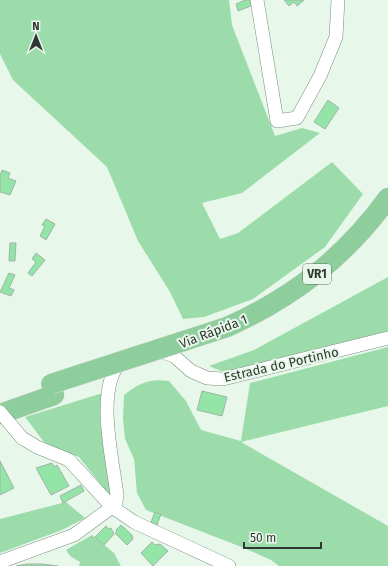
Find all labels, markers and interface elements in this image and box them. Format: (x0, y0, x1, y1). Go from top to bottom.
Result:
north arrow (16, 16, 56, 56)
text: N (32, 20, 40, 33)
road number: VR1 (303, 264, 331, 284)
street label: Via Rápida 1 (177, 312, 249, 351)
street label: Estrada do Portinho (222, 344, 340, 385)
scale bar (244, 524, 321, 550)
text: 50 m (250, 531, 276, 545)

